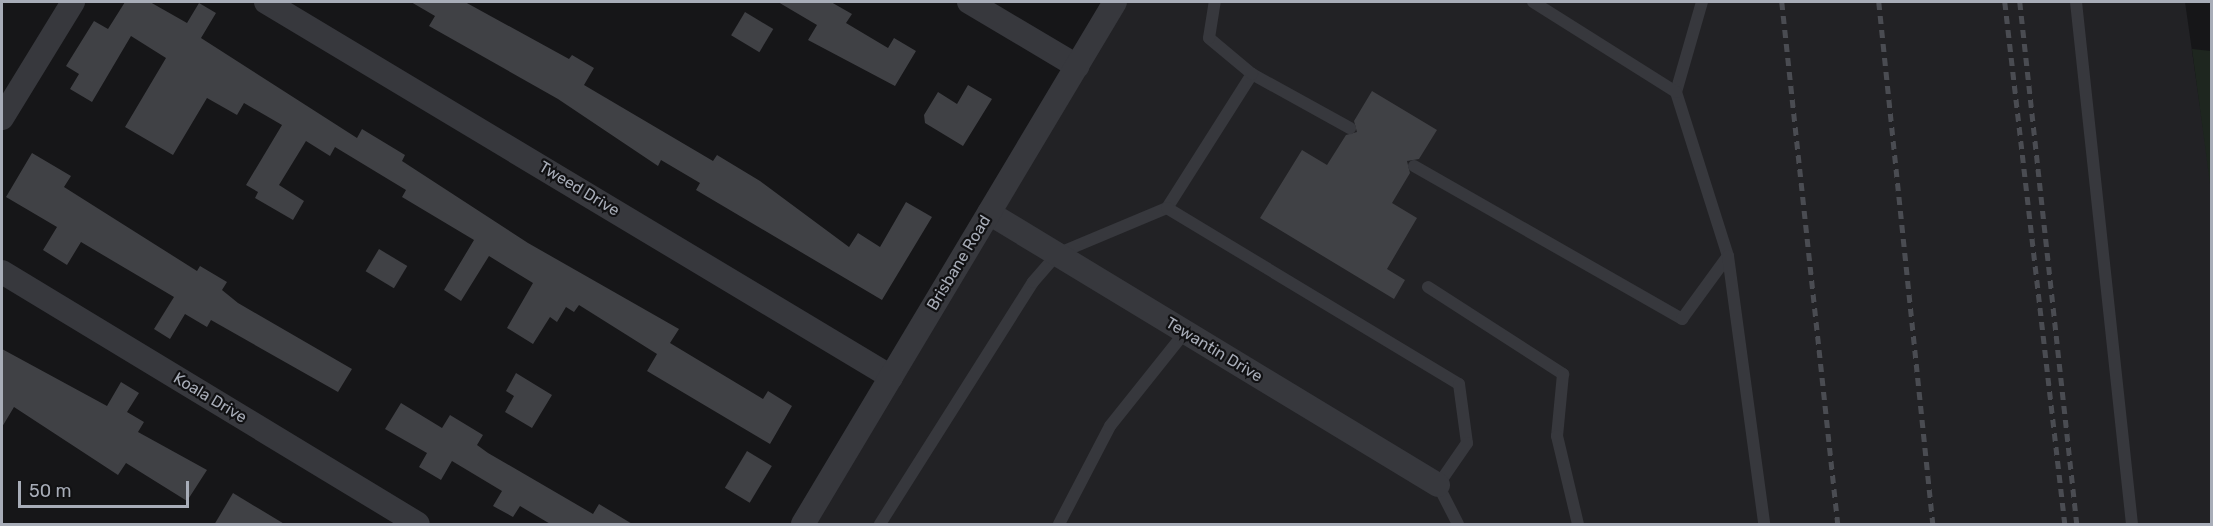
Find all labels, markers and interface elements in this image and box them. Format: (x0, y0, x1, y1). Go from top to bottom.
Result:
street label: Tweed Drive (535, 157, 623, 221)
street label: Brisbane Road (923, 212, 995, 314)
street label: Tewantin Drive (1162, 314, 1266, 386)
street label: Koala Drive (170, 369, 250, 427)
scale bar (21, 469, 192, 507)
text: 50 m (29, 480, 72, 502)

